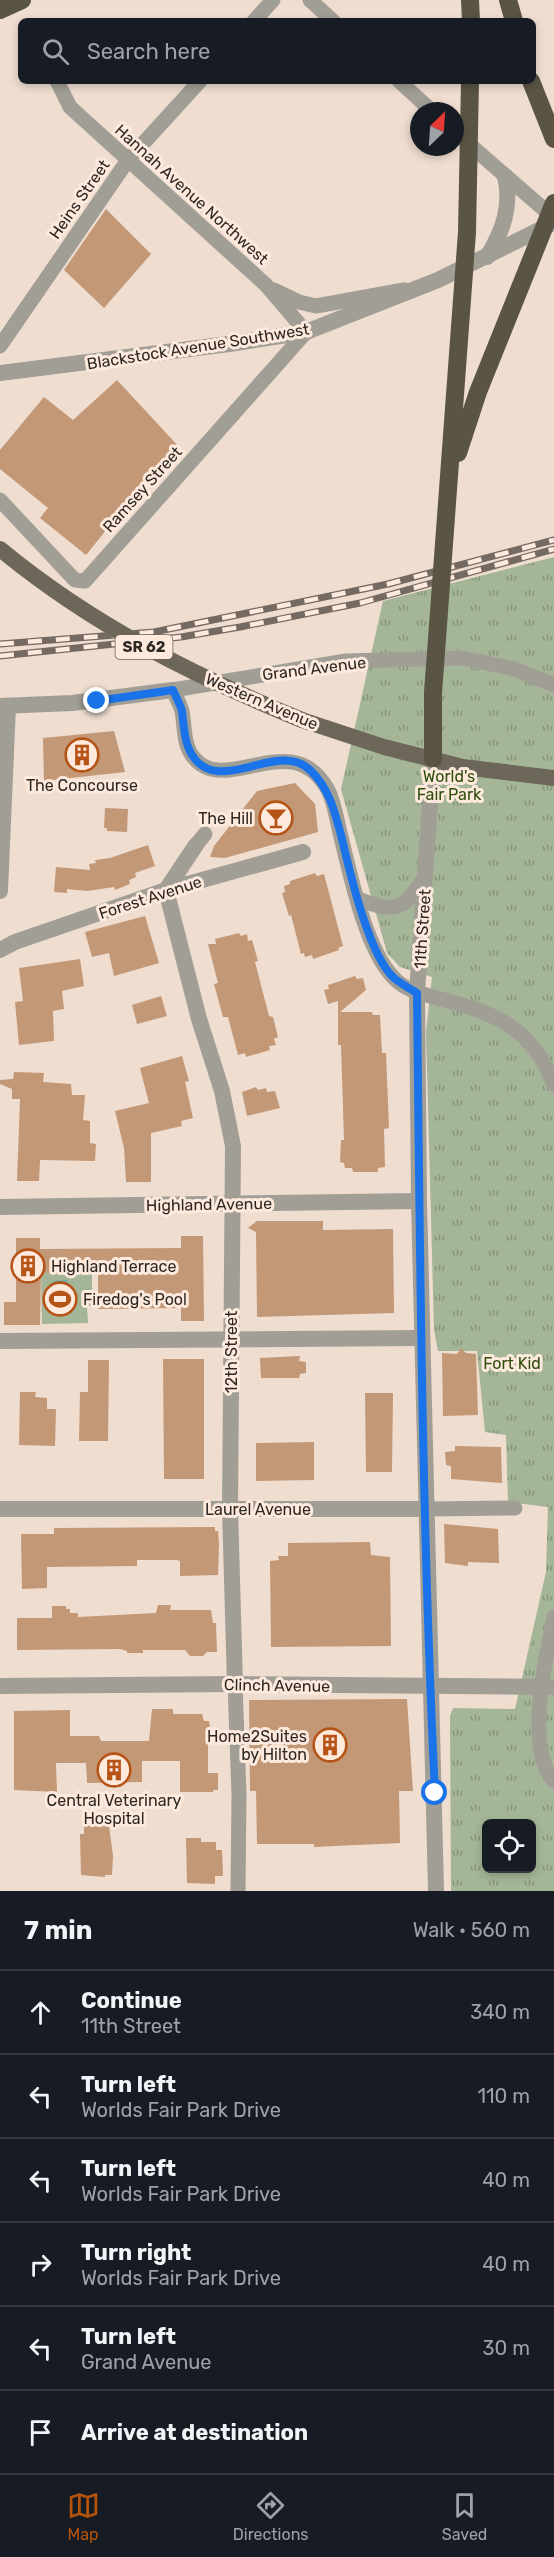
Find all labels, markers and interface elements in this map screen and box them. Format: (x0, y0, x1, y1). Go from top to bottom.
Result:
search box (18, 18, 536, 84)
icon: search (39, 35, 72, 68)
text: Search here (87, 38, 210, 65)
north arrow (410, 102, 464, 156)
street label: Hannah Avenue Northwest (111, 120, 272, 268)
street label: Heins Street (45, 156, 114, 243)
street label: Blackstock Avenue Southwest (86, 320, 311, 373)
street label: Ramsey Street (99, 442, 186, 536)
road number: SR 62 (116, 635, 172, 659)
street label: Grand Avenue (261, 653, 367, 684)
street label: Western Avenue (203, 669, 321, 734)
route end (83, 687, 109, 713)
building icon: The Concourse (64, 737, 100, 773)
park label: World's Fair Park (417, 767, 482, 804)
place label: The Concourse (26, 776, 138, 795)
bar icon: The Hill (258, 800, 294, 836)
place label: The Hill (198, 809, 253, 828)
street label: Forest Avenue (96, 872, 204, 923)
street label: 11th Street (410, 889, 435, 970)
street label: Highland Avenue (146, 1194, 272, 1215)
building icon: Highland Terrace (10, 1248, 46, 1284)
place label: Highland Terrace (51, 1257, 176, 1276)
sports icon: Firedog's Pool (42, 1281, 78, 1317)
place label: Firedog's Pool (83, 1290, 187, 1309)
street label: 12th Street (222, 1311, 241, 1393)
park label: Fort Kid (483, 1354, 541, 1373)
street label: Laurel Avenue (205, 1500, 311, 1519)
street label: Clinch Avenue (224, 1675, 330, 1696)
place label: Home2Suites by Hilton (207, 1727, 307, 1764)
building icon: Home2Suites by Hilton (312, 1727, 348, 1763)
building icon: Central Veterinary Hospital (96, 1752, 132, 1788)
route start (421, 1779, 447, 1805)
place label: Central Veterinary Hospital (47, 1791, 182, 1828)
map controls (482, 1819, 536, 1873)
button: locate (482, 1819, 536, 1873)
text: 7 min (24, 1915, 92, 1946)
text: Walk · 560 m (413, 1918, 530, 1942)
text: Continue (81, 1987, 182, 2014)
icon: ahead (24, 1996, 57, 2029)
text: 340 m (470, 2000, 530, 2024)
text: 11th Street (81, 2014, 181, 2038)
text: Turn left (81, 2071, 176, 2098)
icon: left (24, 2080, 57, 2113)
text: 110 m (478, 2084, 530, 2108)
text: Worlds Fair Park Drive (81, 2098, 281, 2122)
text: Turn left (81, 2155, 176, 2182)
icon: left (24, 2164, 57, 2197)
text: 40 m (482, 2168, 530, 2192)
text: Worlds Fair Park Drive (81, 2182, 281, 2206)
text: Turn right (81, 2239, 191, 2266)
icon: right (24, 2248, 57, 2281)
text: 40 m (482, 2252, 530, 2276)
text: Worlds Fair Park Drive (81, 2266, 281, 2290)
text: Turn left (81, 2323, 176, 2350)
icon: left (24, 2332, 57, 2365)
text: 30 m (483, 2336, 530, 2360)
text: Grand Avenue (81, 2350, 212, 2374)
icon: arrive (24, 2416, 57, 2449)
text: Arrive at destination (81, 2419, 308, 2446)
tab: Map (67, 2489, 100, 2544)
tab: Directions (233, 2489, 309, 2544)
tab: Saved (442, 2489, 487, 2544)

